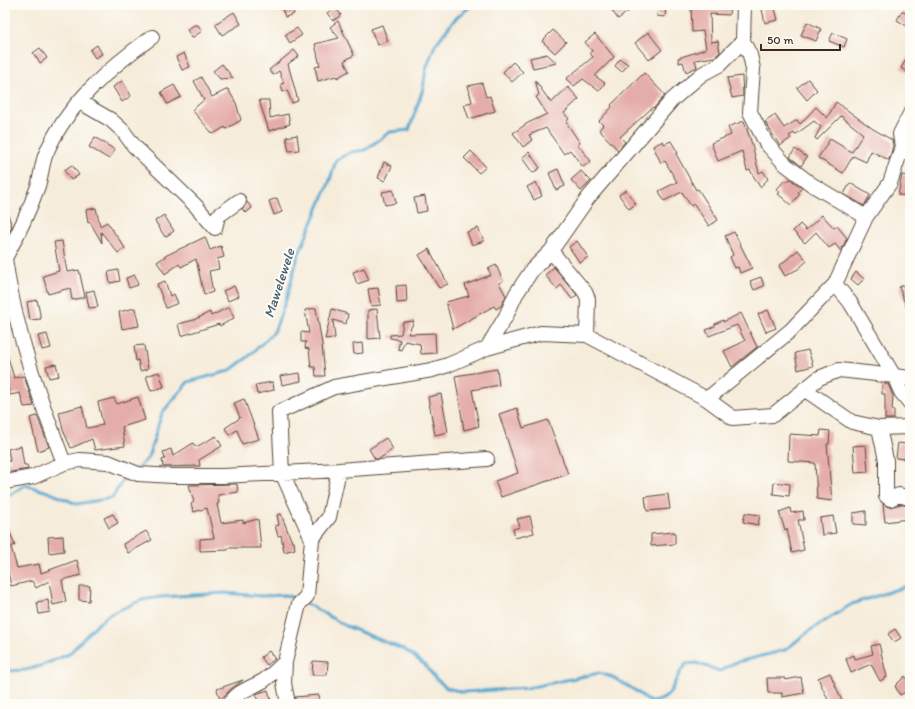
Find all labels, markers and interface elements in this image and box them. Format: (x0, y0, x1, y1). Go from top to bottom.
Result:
scale bar (761, 26, 840, 52)
text: 50 m (767, 33, 793, 47)
water label: Mawelewele (260, 245, 299, 320)

